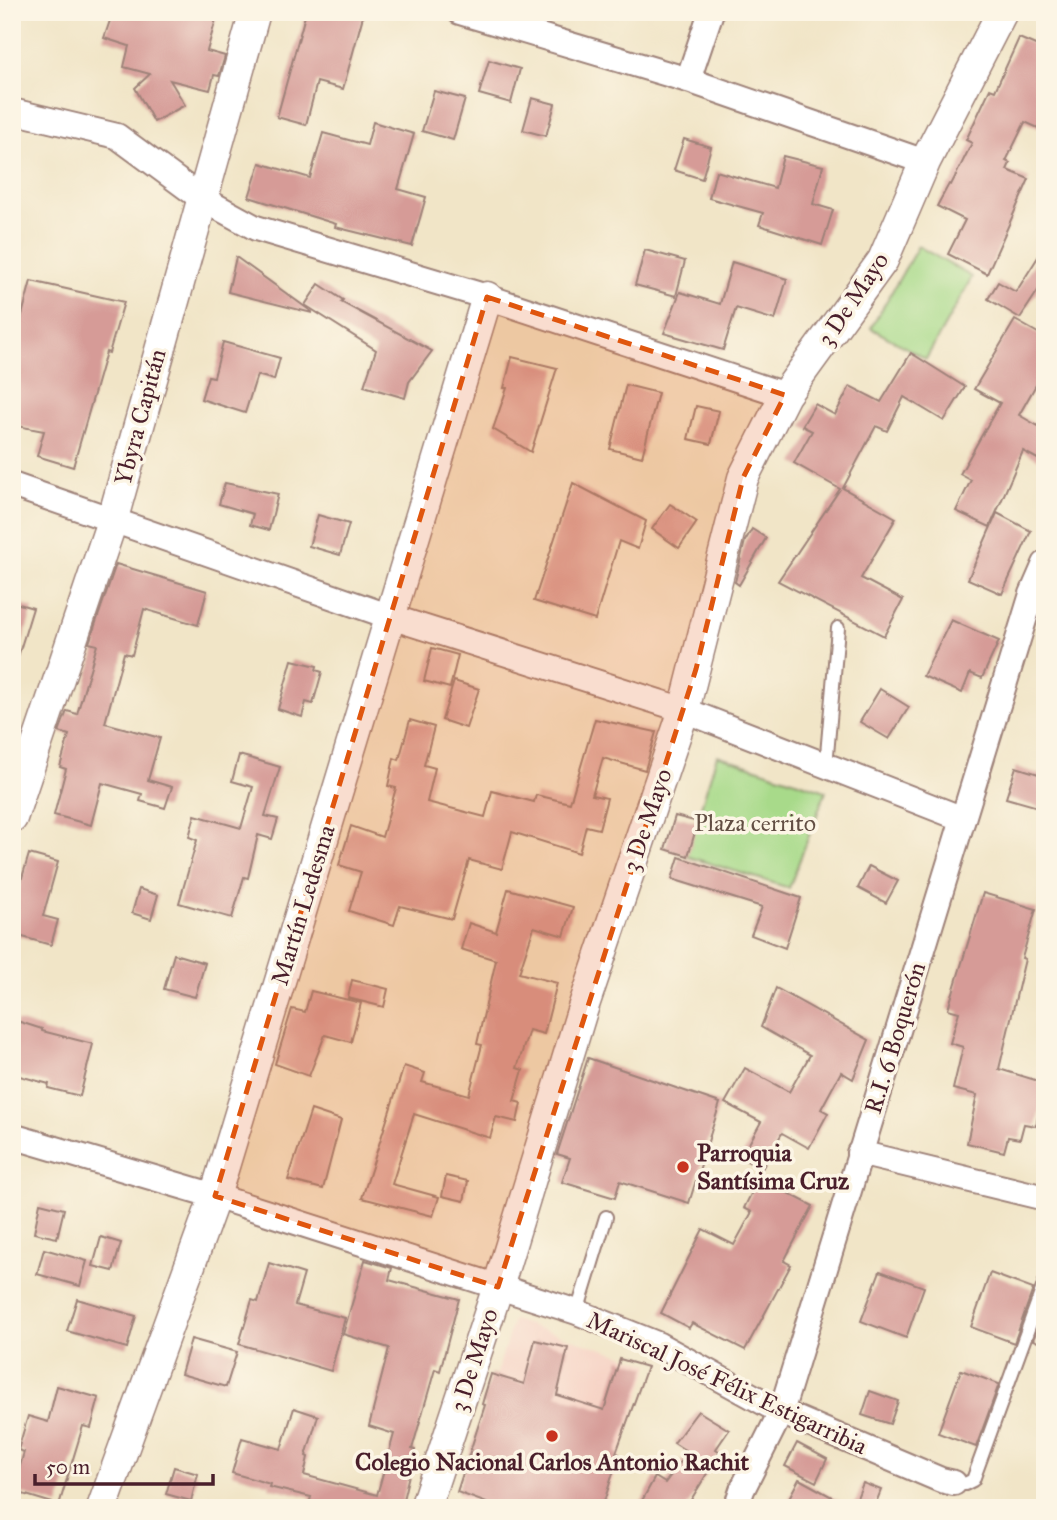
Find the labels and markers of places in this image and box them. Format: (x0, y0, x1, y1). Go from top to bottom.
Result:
place label: Parroquia Santísima Cruz (697, 1138, 850, 1196)
marker: Parroquia Santísima Cruz (675, 1159, 691, 1175)
marker: Colegio Nacional Carlos Antonio Rachit (544, 1428, 560, 1444)
place label: Colegio Nacional Carlos Antonio Rachit (355, 1447, 749, 1477)

